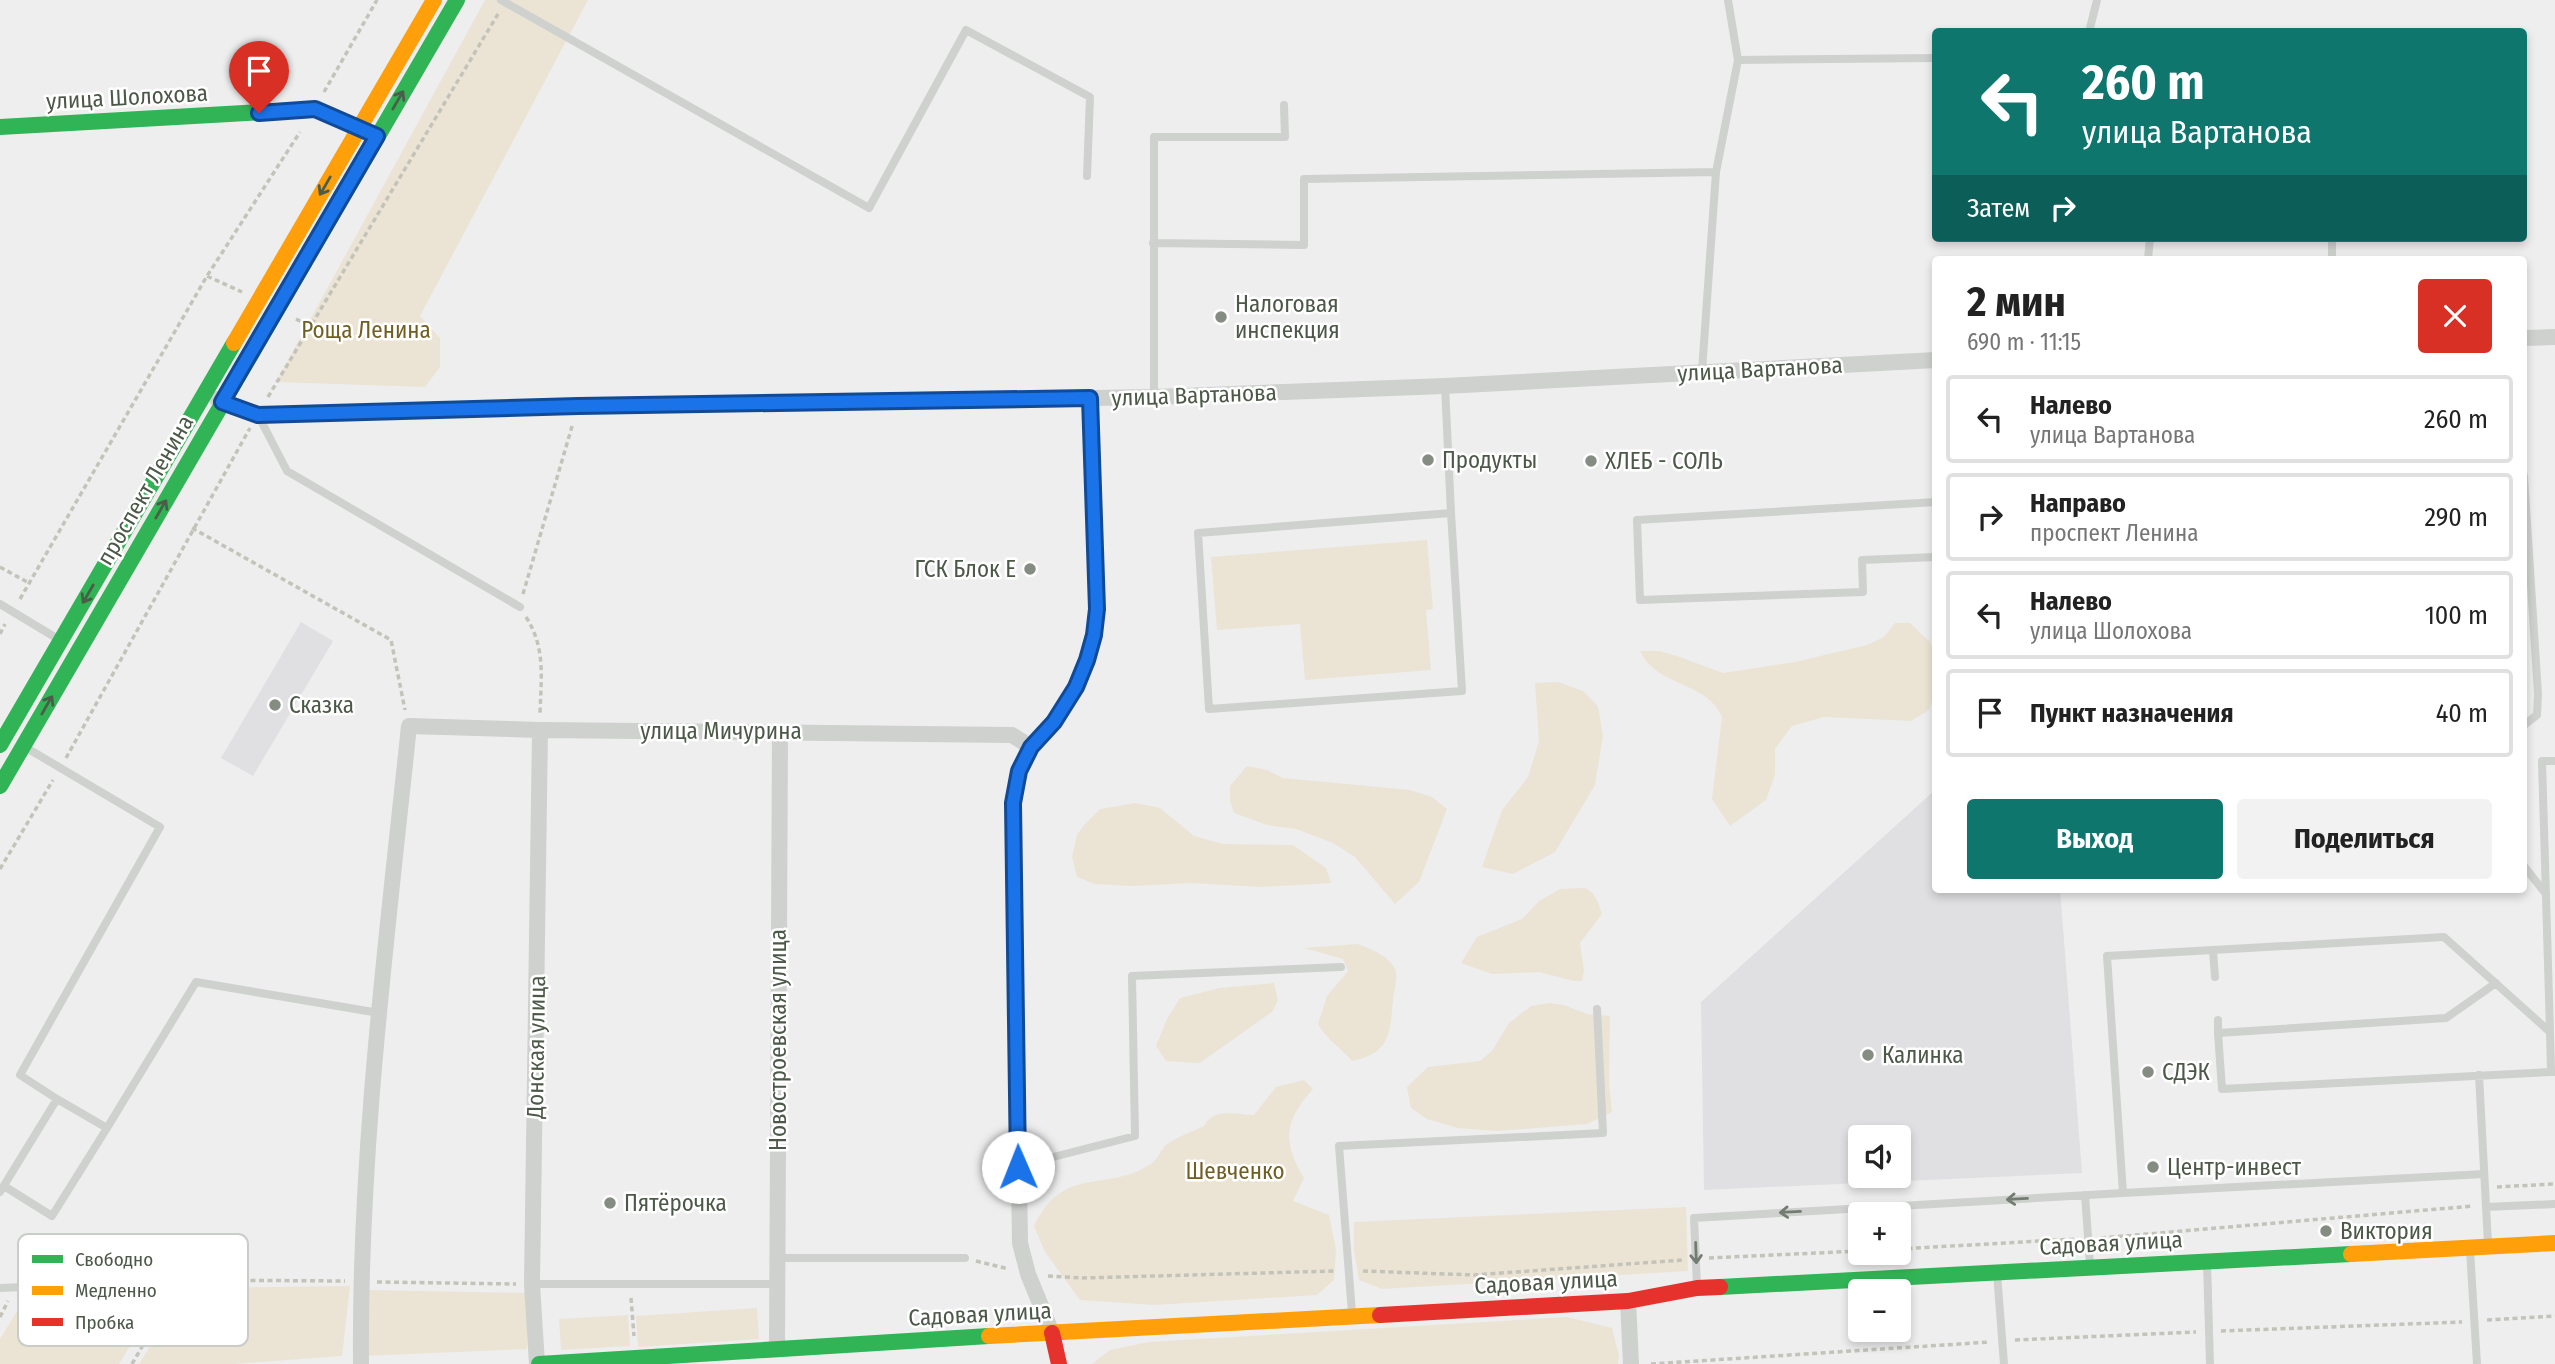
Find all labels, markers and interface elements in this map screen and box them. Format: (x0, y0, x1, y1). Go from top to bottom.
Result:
pin (229, 41, 289, 113)
icon: arrive (240, 52, 278, 90)
text: 260 m (2082, 53, 2205, 112)
icon: left (1967, 56, 2058, 147)
street label: улица Шолохова (45, 79, 209, 115)
one-way arrow (392, 90, 406, 110)
text: улица Вартанова (2082, 113, 2312, 151)
one-way arrow (318, 175, 332, 195)
icon: right (2044, 189, 2082, 227)
text: Затем (1967, 193, 2030, 224)
text: 2 мин (1967, 277, 2066, 327)
button: close (2418, 279, 2492, 353)
place label: Налоговая инспекция (1235, 290, 1340, 344)
marker: Налоговая инспекция (1213, 309, 1229, 325)
park label: Роща Ленина (301, 316, 431, 344)
text: 690 m · 11:15 (1967, 328, 2081, 356)
street label: улица Вартанова (1677, 351, 1843, 387)
street label: улица Вартанова (1111, 378, 1277, 412)
text: Налево (2030, 390, 2112, 421)
icon: left (1971, 400, 2009, 438)
text: 260 m (2424, 404, 2488, 435)
street label: проспект Ленина (91, 410, 199, 570)
text: улица Вартанова (2030, 421, 2195, 449)
place label: Продукты (1442, 446, 1537, 474)
place label: ХЛЕБ - СОЛЬ (1605, 447, 1723, 475)
marker: Продукты (1420, 452, 1436, 468)
marker: ХЛЕБ - СОЛЬ (1583, 453, 1599, 469)
text: Направо (2030, 488, 2126, 519)
icon: right (1971, 498, 2009, 536)
one-way arrow (154, 499, 168, 519)
text: 290 m (2424, 502, 2488, 533)
text: проспект Ленина (2030, 519, 2198, 547)
place label: ГСК Блок Е (915, 555, 1016, 583)
marker: ГСК Блок Е (1022, 561, 1038, 577)
one-way arrow (80, 584, 94, 604)
text: Налево (2030, 586, 2112, 617)
icon: left (1971, 596, 2009, 634)
text: 100 m (2425, 600, 2488, 631)
text: улица Шолохова (2030, 617, 2192, 645)
place label: Сказка (289, 691, 354, 719)
icon: arrive (1971, 694, 2009, 732)
one-way arrow (40, 696, 54, 716)
marker: Сказка (267, 697, 283, 713)
text: Пункт назначения (2030, 698, 2234, 729)
text: 40 m (2436, 698, 2488, 729)
street label: улица Мичурина (640, 717, 802, 745)
button: Выход (1967, 799, 2223, 879)
button: Поделиться (2237, 799, 2492, 879)
street label: Новостроевская улица (764, 929, 792, 1151)
street label: Донская улица (521, 975, 551, 1120)
place label: Калинка (1882, 1041, 1964, 1069)
marker: Калинка (1860, 1047, 1876, 1063)
place label: СДЭК (2162, 1058, 2211, 1086)
marker: СДЭК (2140, 1064, 2156, 1080)
map controls (1848, 1125, 1911, 1342)
button: sound (1848, 1125, 1911, 1188)
position arrow (981, 1130, 1055, 1204)
place label: Центр-инвест (2167, 1153, 2302, 1181)
park label: Шевченко (1185, 1157, 1285, 1185)
marker: Центр-инвест (2145, 1159, 2161, 1175)
place label: Пятёрочка (624, 1189, 727, 1217)
one-way arrow (2007, 1193, 2029, 1206)
marker: Пятёрочка (602, 1195, 618, 1211)
button: + (1848, 1202, 1911, 1265)
one-way arrow (1779, 1206, 1802, 1219)
place label: Виктория (2340, 1217, 2433, 1245)
marker: Виктория (2318, 1223, 2334, 1239)
street label: Садовая улица (2039, 1225, 2183, 1261)
legend (18, 1234, 248, 1346)
one-way arrow (1689, 1241, 1702, 1264)
text: Свободно (75, 1248, 153, 1271)
street label: Садовая улица (1474, 1264, 1618, 1300)
text: Медленно (75, 1279, 157, 1302)
button: − (1848, 1279, 1911, 1342)
street label: Садовая улица (908, 1296, 1052, 1332)
text: Пробка (75, 1311, 134, 1334)

